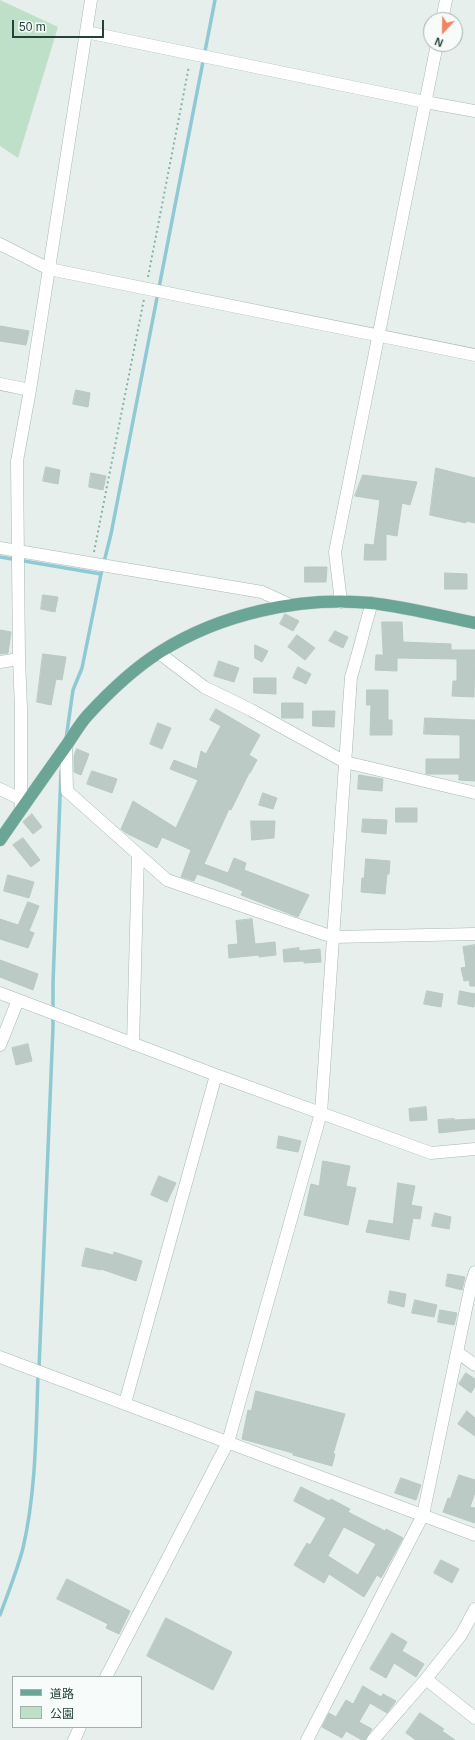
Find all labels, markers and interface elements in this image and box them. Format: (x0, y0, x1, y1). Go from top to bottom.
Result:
scale bar (14, 12, 106, 38)
north arrow (423, 12, 463, 52)
text: 50 m (19, 20, 46, 34)
text: N (433, 35, 445, 49)
legend (12, 1676, 142, 1728)
text: 道路 (50, 1687, 74, 1701)
text: 公園 (50, 1707, 74, 1721)

